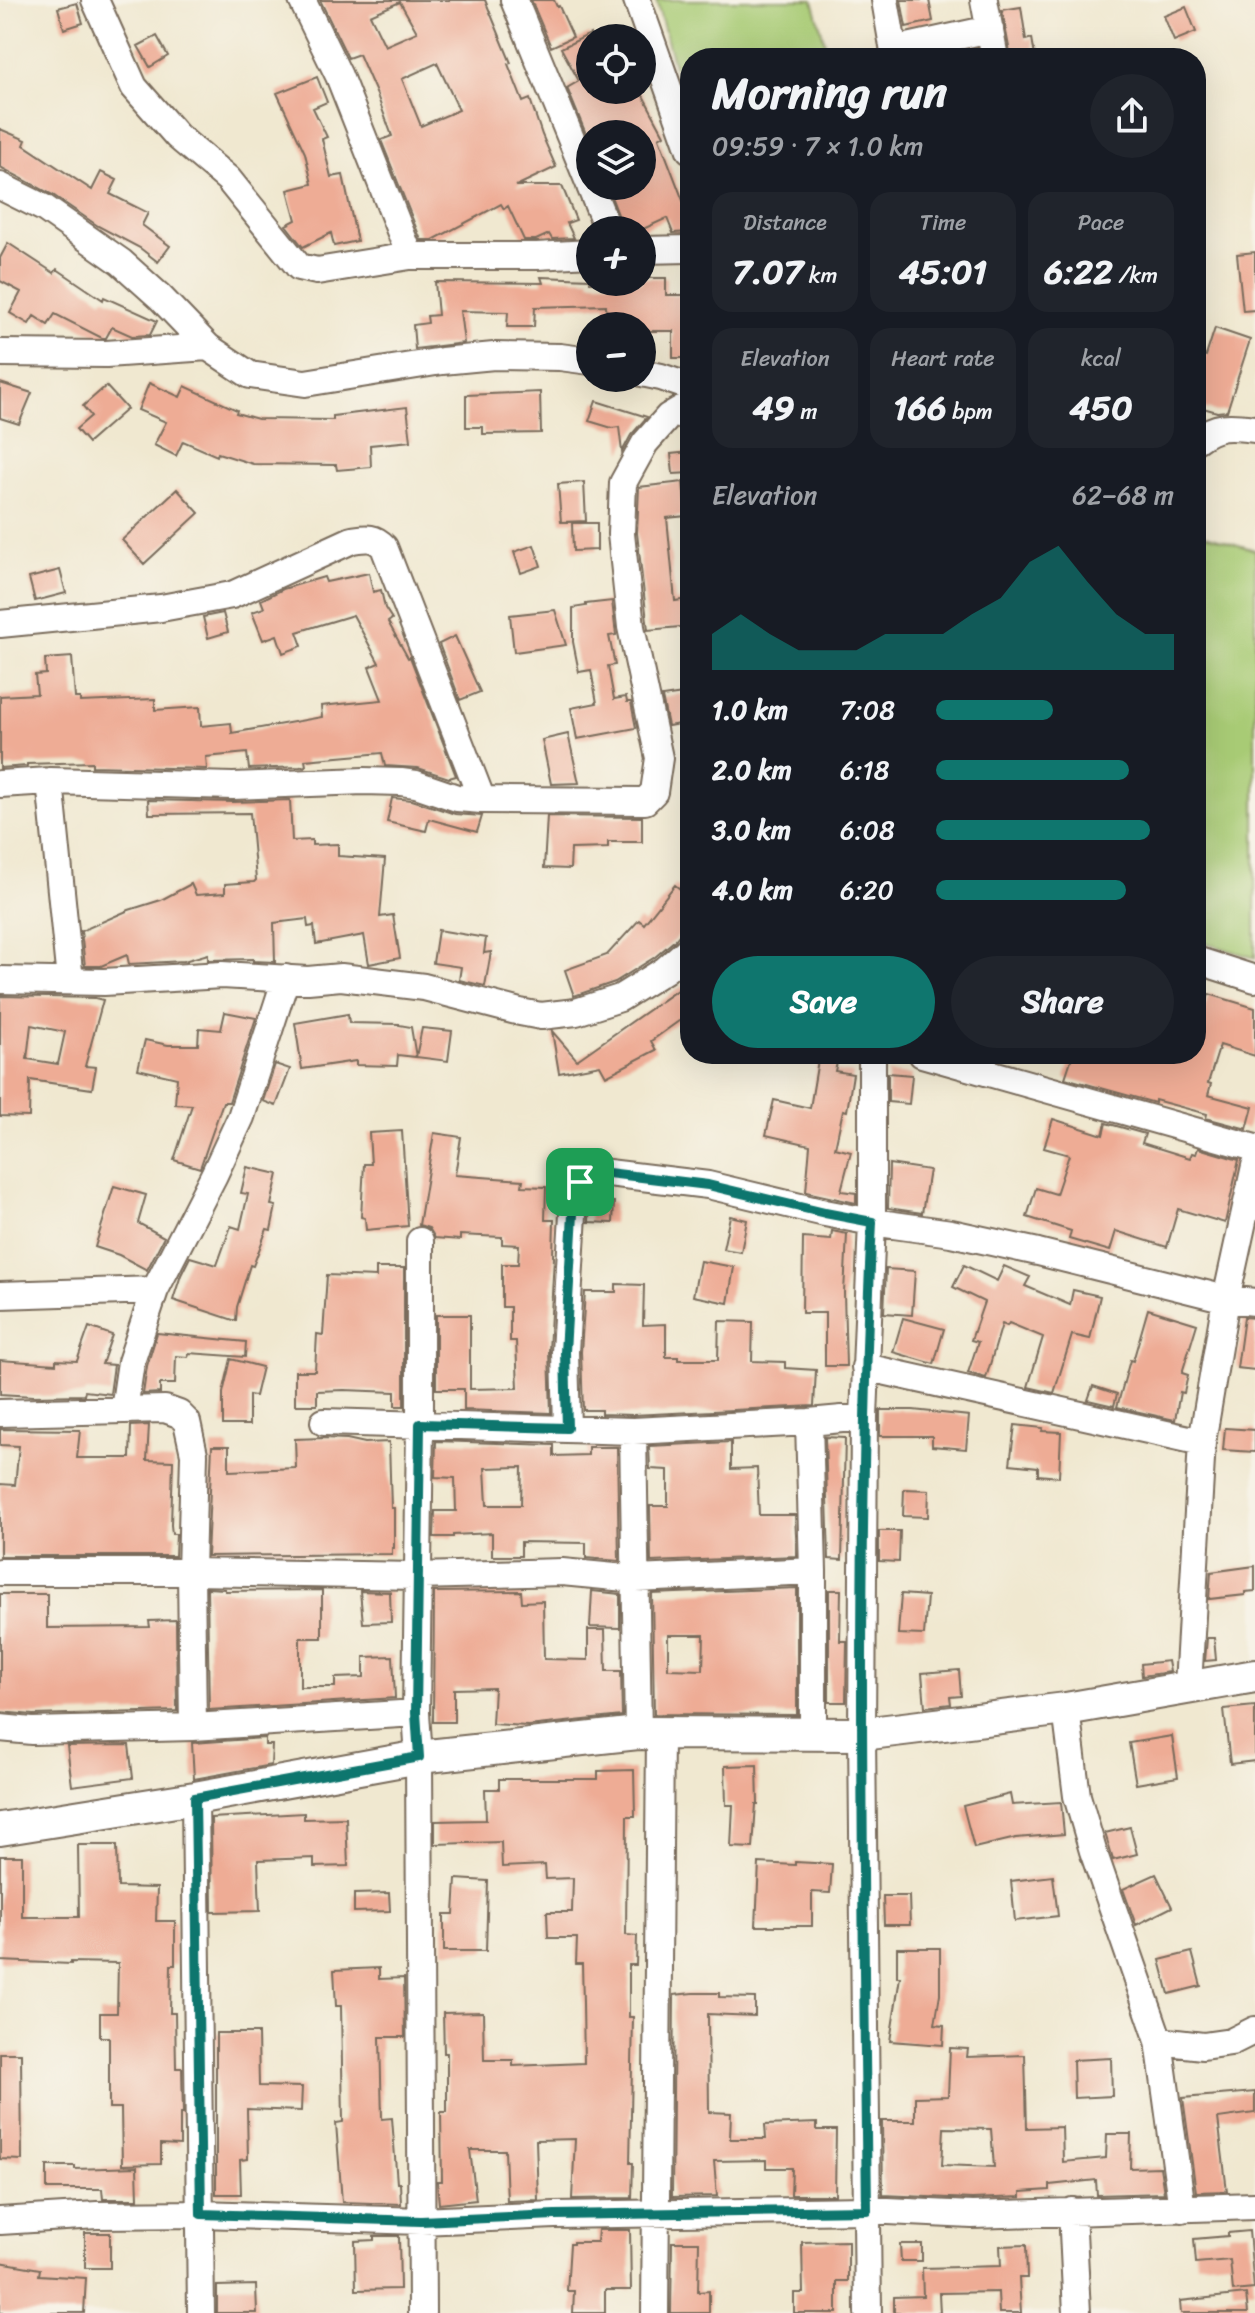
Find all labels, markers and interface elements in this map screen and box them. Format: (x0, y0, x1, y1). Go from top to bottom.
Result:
map controls (576, 24, 656, 392)
button: locate (576, 24, 656, 104)
text: Morning run (712, 54, 947, 132)
button: share (1090, 74, 1174, 158)
button: layers (576, 120, 656, 200)
text: 09:59 · 7 × 1.0 km (712, 123, 923, 169)
text: Distance (743, 203, 827, 242)
text: Time (920, 203, 966, 242)
text: Pace (1078, 203, 1124, 242)
button: + (576, 216, 656, 296)
text: 7.07 (733, 242, 803, 302)
text: 45:01 (899, 242, 987, 302)
text: 6:22 (1044, 242, 1113, 302)
text: km (803, 256, 837, 295)
text: /km (1113, 256, 1158, 295)
button: − (576, 312, 656, 392)
text: Elevation (740, 339, 830, 378)
text: Heart rate (891, 339, 995, 378)
text: kcal (1081, 339, 1121, 378)
text: 49 (753, 378, 795, 438)
text: 166 (893, 378, 946, 438)
text: 450 (1069, 378, 1133, 438)
text: m (795, 392, 817, 431)
text: bpm (946, 392, 993, 431)
text: Elevation (712, 472, 817, 518)
text: 62–68 m (1072, 472, 1174, 518)
text: 1.0 km (712, 687, 788, 733)
text: 7:08 (840, 687, 895, 733)
text: 2.0 km (712, 747, 792, 793)
text: 6:18 (840, 747, 889, 793)
text: 3.0 km (712, 807, 791, 853)
text: 6:08 (840, 807, 895, 853)
text: 4.0 km (712, 867, 793, 913)
text: 6:20 (840, 867, 894, 913)
button: Save (712, 956, 935, 1048)
button: Share (951, 956, 1174, 1048)
pin (546, 1148, 614, 1216)
icon: arrive (558, 1160, 602, 1204)

